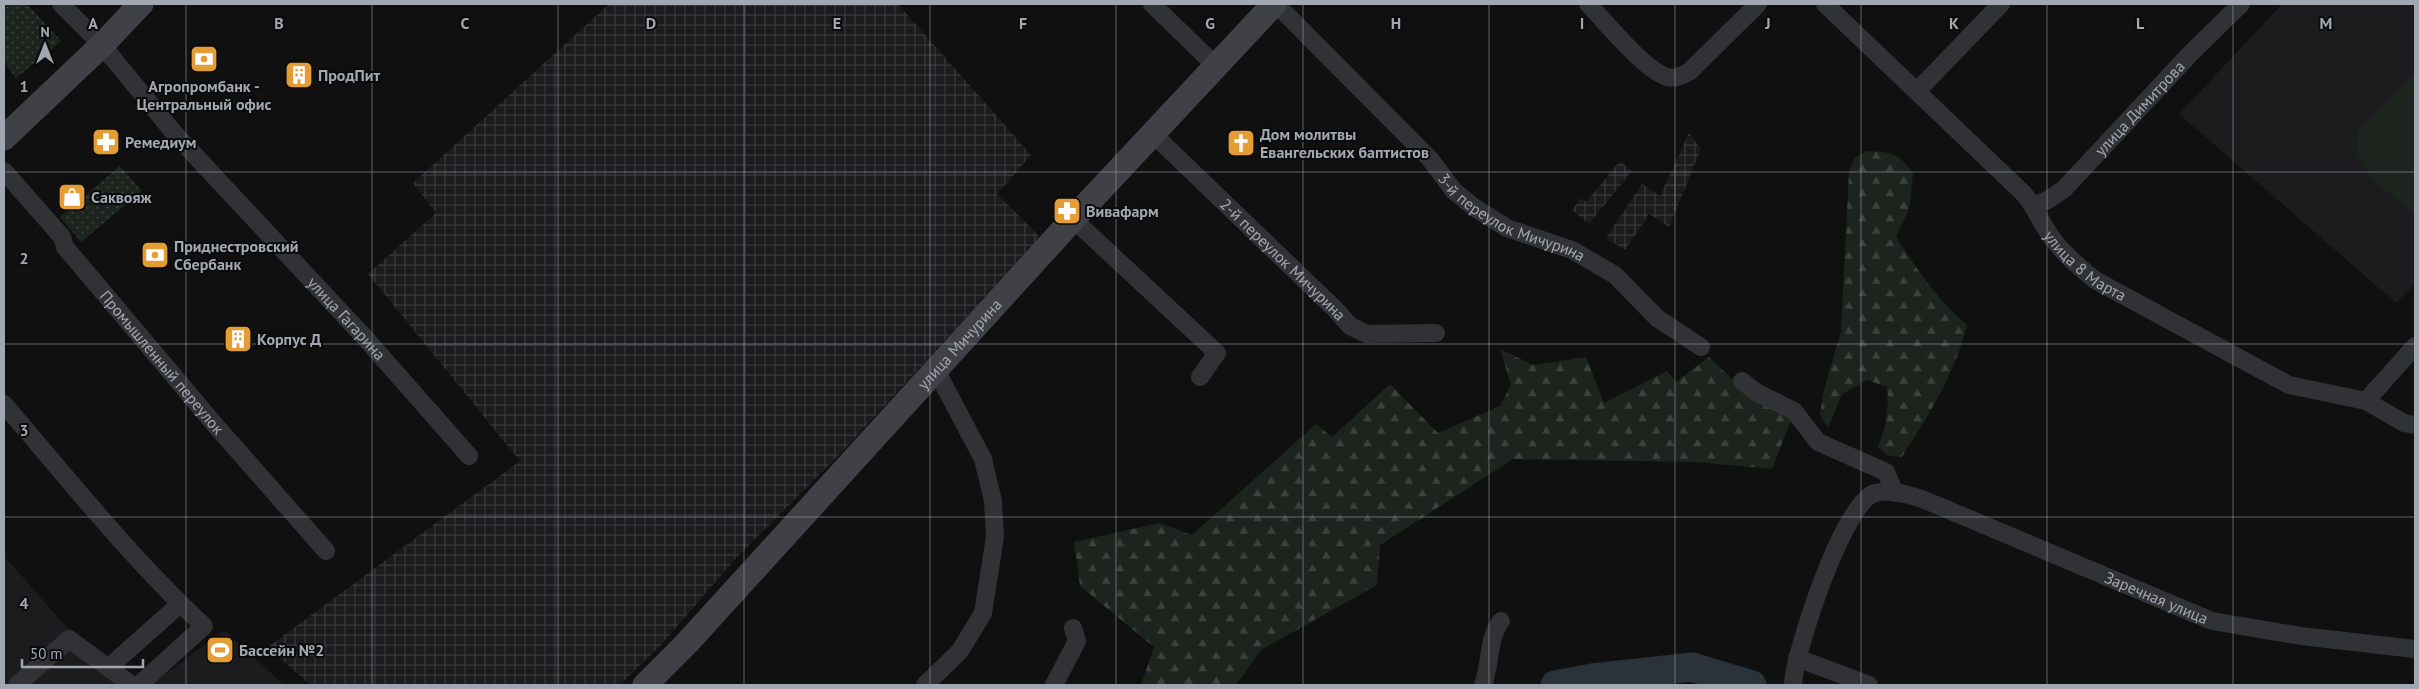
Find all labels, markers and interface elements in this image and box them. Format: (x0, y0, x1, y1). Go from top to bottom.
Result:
text: A (88, 13, 98, 33)
text: B (274, 13, 284, 33)
text: C (461, 13, 470, 33)
text: D (646, 13, 656, 33)
text: E (833, 13, 841, 33)
text: F (1019, 13, 1027, 33)
text: G (1205, 13, 1215, 33)
text: H (1391, 13, 1401, 33)
text: I (1580, 13, 1584, 33)
text: J (1764, 13, 1771, 33)
text: K (1949, 13, 1959, 33)
text: L (2136, 13, 2145, 33)
text: M (2320, 13, 2332, 33)
north arrow (20, 20, 70, 70)
text: N (40, 23, 50, 41)
bank icon: Агропромбанк - Центральный офис (189, 44, 219, 74)
street label: улица Димитрова (2090, 56, 2189, 160)
building icon: ПродПит (284, 60, 314, 90)
place label: ПродПит (318, 65, 380, 85)
text: 1 (19, 76, 29, 96)
place label: Агропромбанк - Центральный офис (137, 76, 271, 114)
place label: Дом молитвы Евангельских баптистов (1260, 124, 1429, 162)
pharmacy icon: Ремедиум (91, 127, 121, 157)
church icon: Дом молитвы Евангельских баптистов (1226, 128, 1256, 158)
place label: Ремедиум (125, 132, 196, 152)
street label: 3-й переулок Мичурина (1434, 169, 1589, 266)
shop icon: Саквояж (57, 182, 87, 212)
place label: Саквояж (91, 187, 152, 207)
street label: 2-й переулок Мичурина (1216, 194, 1350, 324)
pharmacy icon: Вивафарм (1052, 196, 1082, 226)
place label: Вивафарм (1086, 201, 1159, 221)
street label: улица 8 Марта (2040, 227, 2130, 305)
place label: Приднестровский Сбербанк (174, 236, 298, 274)
bank icon: Приднестровский Сбербанк (140, 240, 170, 270)
text: 2 (19, 248, 29, 268)
street label: улица Гагарина (303, 273, 390, 364)
street label: Промышленный переулок (96, 286, 229, 439)
street label: улица Мичурина (913, 294, 1006, 393)
building icon: Корпус Д (223, 324, 253, 354)
place label: Корпус Д (257, 329, 321, 349)
text: 3 (19, 420, 29, 440)
street label: Заречная улица (2102, 567, 2211, 628)
text: 4 (19, 593, 29, 613)
sports icon: Бассейн №2 (205, 635, 235, 665)
scale bar (22, 636, 144, 668)
place label: Бассейн №2 (239, 640, 324, 660)
text: 50 m (30, 644, 63, 663)

